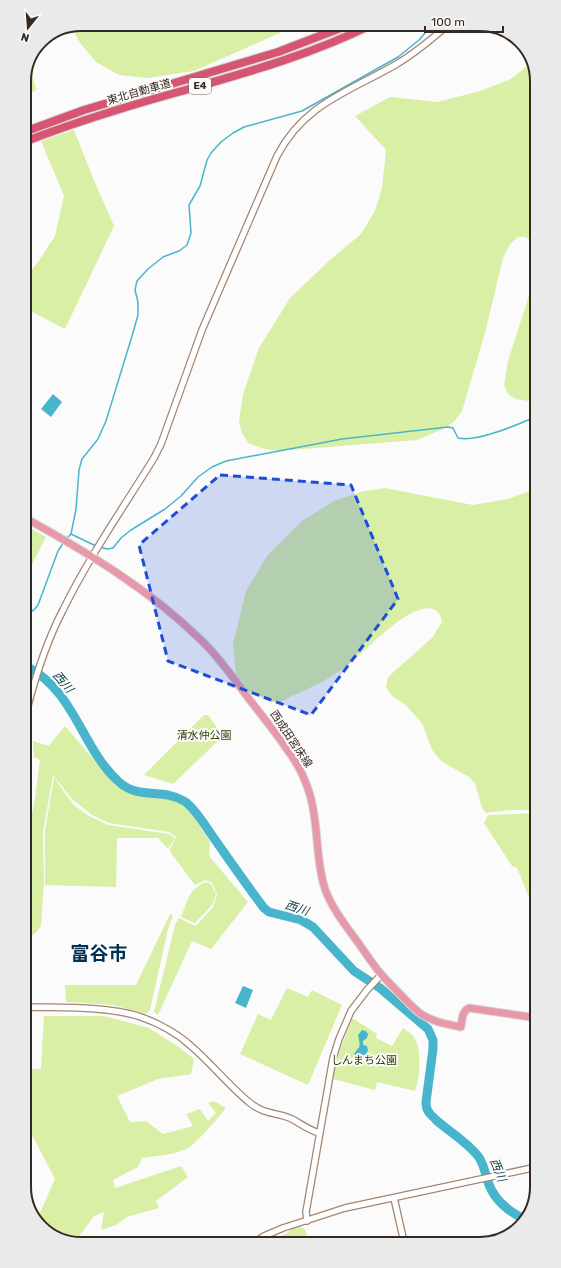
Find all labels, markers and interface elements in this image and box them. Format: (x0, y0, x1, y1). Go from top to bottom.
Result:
north arrow (8, 8, 48, 48)
scale bar (425, 8, 503, 34)
text: 100 m (431, 15, 465, 29)
text: N (19, 30, 31, 44)
street label: 東北自動車道 (105, 77, 173, 107)
road number: E4 (189, 78, 211, 94)
water label: 西川 (50, 668, 77, 697)
street label: 西成田宮床線 (267, 708, 315, 770)
park label: 清水仲公園 (177, 729, 232, 742)
water label: 西川 (283, 897, 313, 919)
district label: 富谷市 (70, 942, 128, 965)
park label: しんまち公園 (331, 1054, 397, 1067)
water label: 西川 (487, 1156, 510, 1186)

